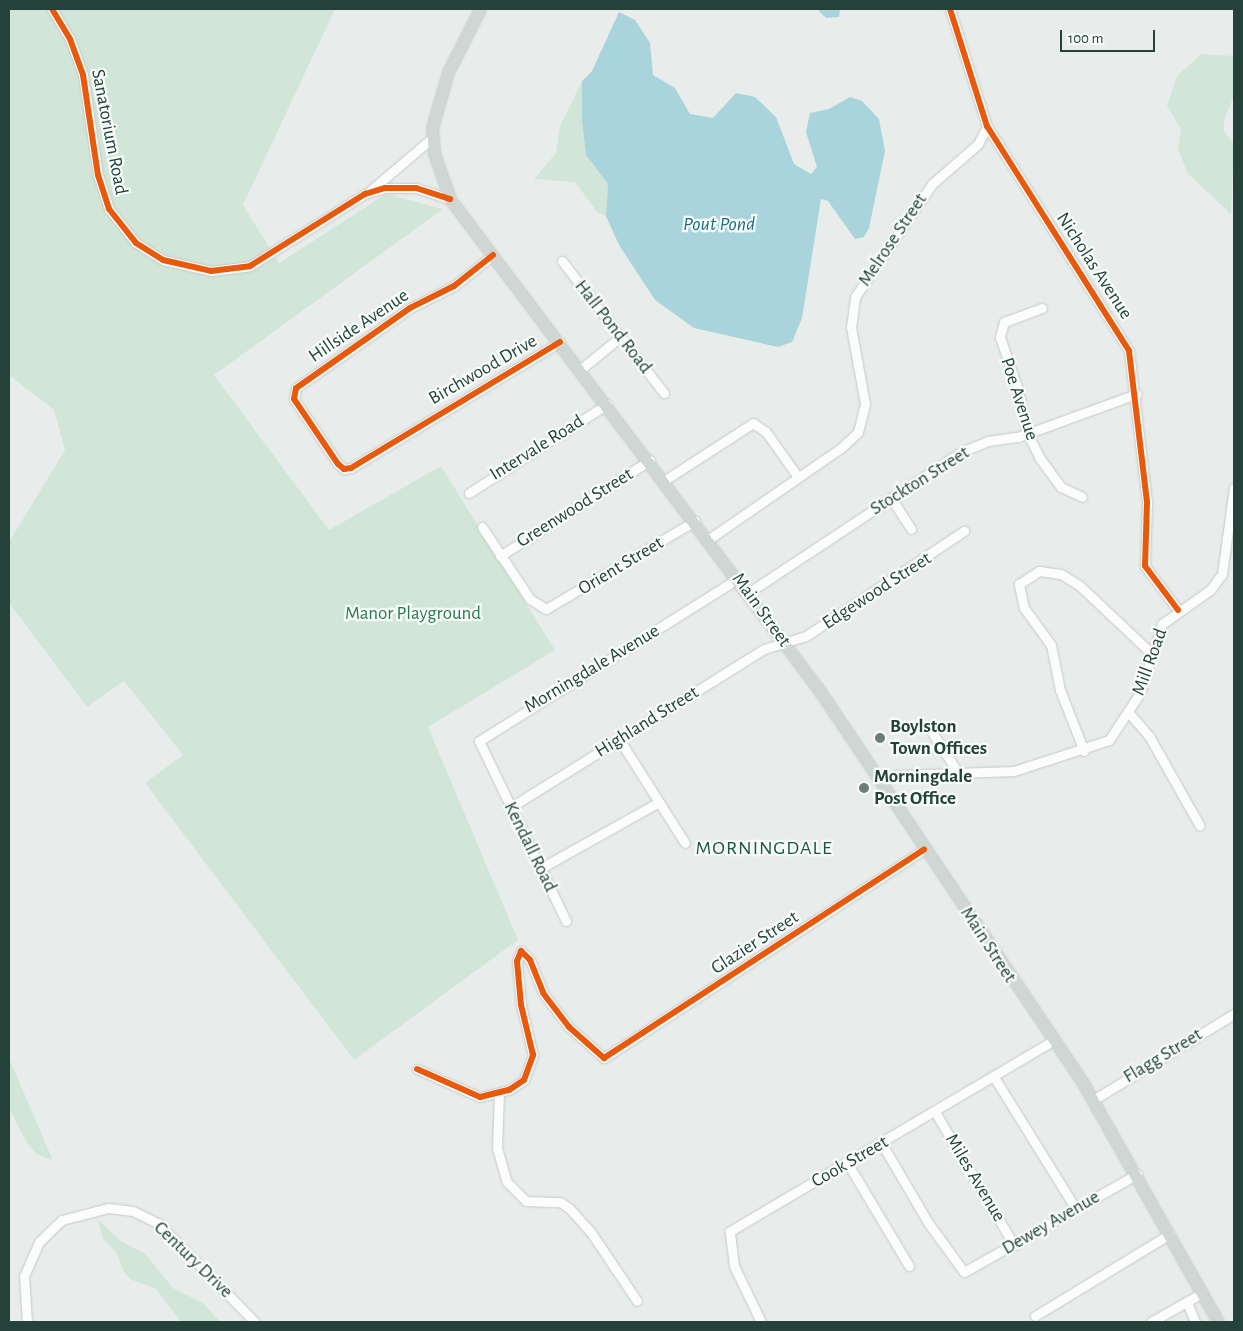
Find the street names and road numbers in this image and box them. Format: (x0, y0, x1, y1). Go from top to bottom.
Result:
street label: Sanatorium Road (86, 67, 132, 197)
street label: Melrose Street (854, 189, 932, 291)
street label: Nicholas Avenue (1051, 208, 1137, 324)
street label: Hall Pond Road (569, 276, 657, 378)
street label: Hillside Avenue (305, 284, 413, 368)
street label: Birchwood Drive (425, 330, 541, 410)
street label: Poe Avenue (995, 355, 1043, 443)
street label: Intervale Road (486, 410, 588, 486)
street label: Stockton Street (866, 441, 974, 521)
street label: Greenwood Street (513, 463, 637, 553)
street label: Orient Street (574, 532, 668, 600)
street label: Edgewood Street (818, 547, 936, 635)
street label: Main Street (727, 569, 795, 651)
street label: Morningdale Avenue (520, 620, 664, 718)
street label: Mill Road (1127, 625, 1173, 699)
street label: Highland Street (591, 681, 703, 763)
street label: Kendall Road (498, 798, 562, 896)
street label: Main Street (955, 903, 1021, 987)
street label: Glazier Street (707, 906, 803, 980)
street label: Flagg Street (1119, 1024, 1207, 1088)
street label: Miles Avenue (940, 1130, 1010, 1226)
street label: Cook Street (808, 1131, 892, 1193)
street label: Dewey Avenue (998, 1186, 1104, 1260)
street label: Century Drive (149, 1217, 237, 1303)

